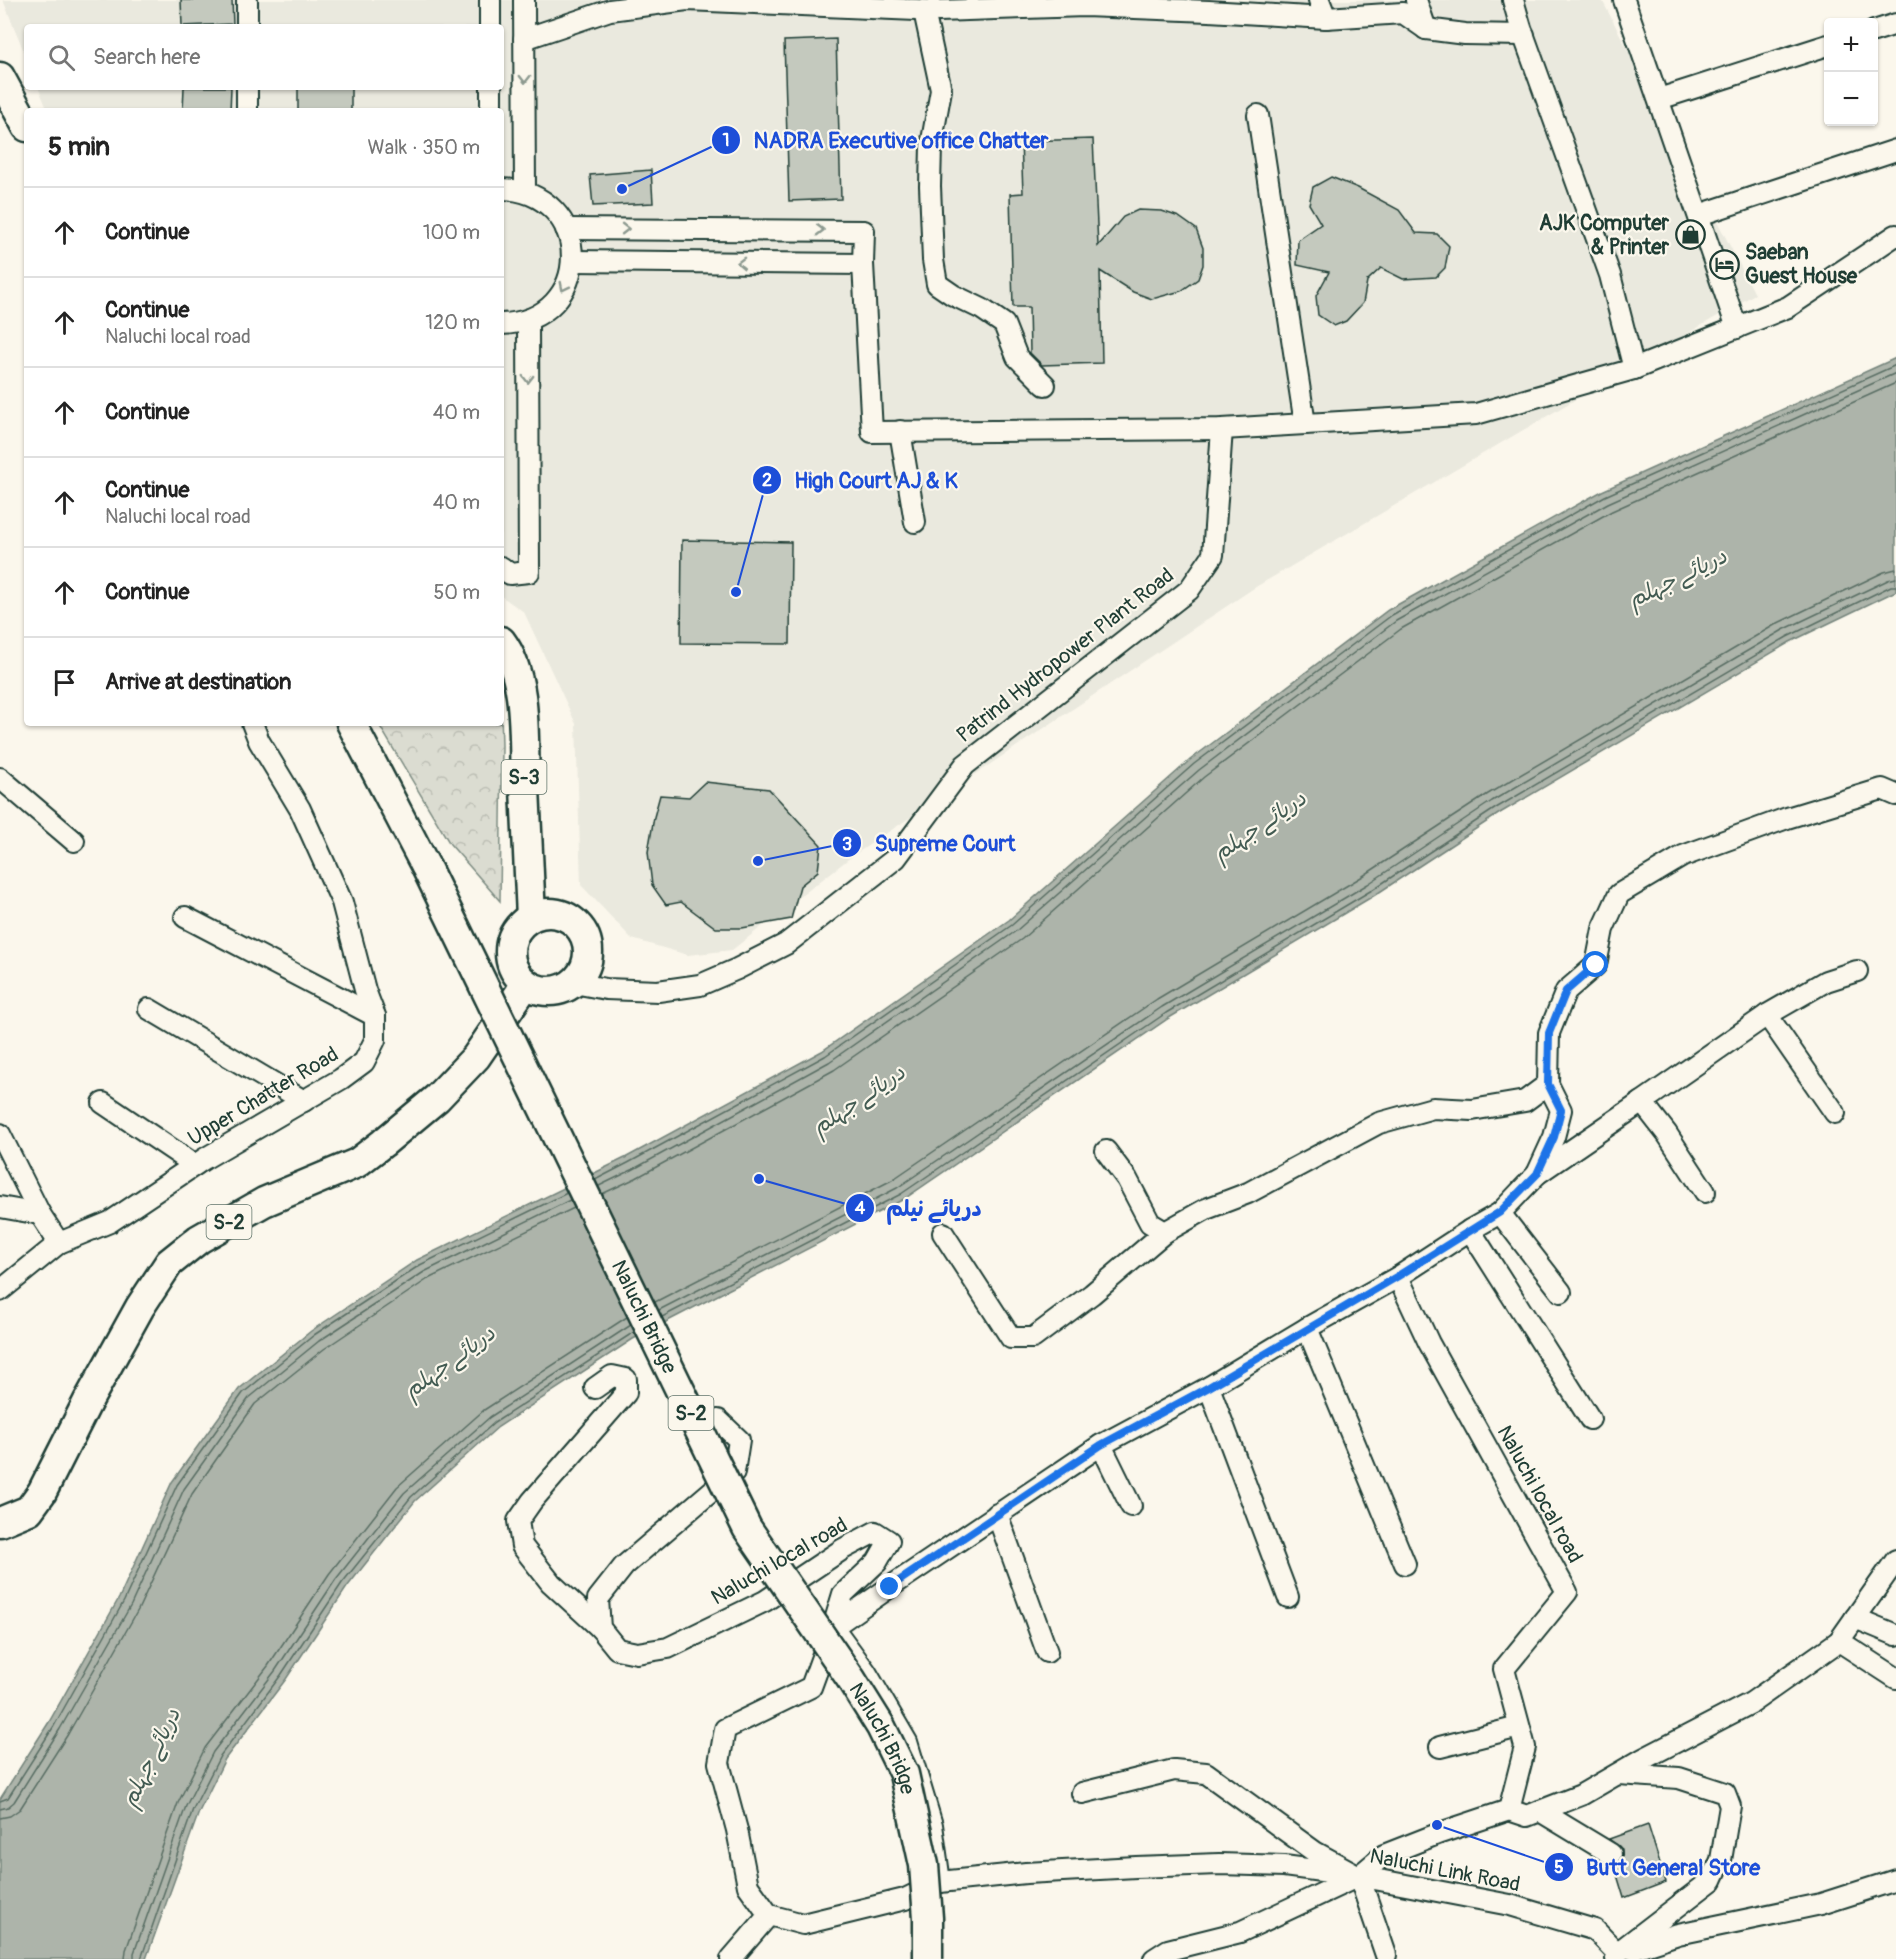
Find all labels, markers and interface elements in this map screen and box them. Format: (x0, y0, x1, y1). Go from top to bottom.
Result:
map controls (1824, 18, 1878, 126)
button: + (1824, 18, 1878, 72)
search box (24, 24, 504, 90)
icon: search (45, 41, 78, 74)
text: Search here (93, 43, 200, 71)
button: − (1824, 72, 1878, 126)
one-way arrow (518, 75, 531, 84)
callout: NADRA Executive office Chatter (711, 120, 1060, 160)
text: NADRA Executive office Chatter (754, 127, 1050, 155)
text: 1 (722, 129, 730, 152)
text: 5 min (48, 131, 110, 163)
text: Walk · 350 m (368, 135, 480, 160)
place label: AJK Computer & Printer (1539, 210, 1670, 261)
icon: ahead (48, 216, 81, 249)
text: Continue (105, 218, 189, 246)
shop icon: AJK Computer & Printer (1674, 219, 1706, 251)
text: 100 m (423, 220, 480, 245)
one-way arrow (620, 223, 629, 235)
one-way arrow (815, 224, 824, 237)
place label: Saeban Guest House (1745, 239, 1858, 290)
hotel icon: Saeban Guest House (1708, 248, 1740, 280)
one-way arrow (737, 257, 746, 269)
one-way arrow (560, 281, 572, 292)
text: Continue (105, 296, 189, 324)
icon: ahead (48, 306, 81, 339)
text: 120 m (425, 310, 480, 335)
text: Naluchi local road (105, 324, 251, 349)
one-way arrow (522, 375, 534, 384)
icon: ahead (48, 396, 81, 429)
text: Continue (105, 398, 189, 426)
text: 40 m (433, 400, 480, 425)
callout: High Court AJ & K (752, 460, 970, 500)
text: High Court AJ & K (794, 467, 959, 495)
text: 2 (762, 469, 772, 492)
text: Continue (105, 476, 189, 504)
icon: ahead (48, 486, 81, 519)
text: 40 m (433, 490, 480, 515)
text: Naluchi local road (105, 504, 251, 529)
water label: دریائے جہلم (1624, 542, 1733, 616)
street label: Patrind Hydropower Plant Road (951, 562, 1179, 749)
icon: ahead (48, 576, 81, 609)
text: Continue (105, 578, 189, 606)
text: 50 m (433, 580, 480, 605)
icon: arrive (48, 666, 81, 699)
text: Arrive at destination (105, 668, 291, 696)
road number: S-3 (502, 760, 546, 794)
water label: دریائے جہلم (1208, 784, 1313, 870)
callout: Supreme Court (832, 823, 1027, 863)
text: Supreme Court (875, 830, 1016, 858)
text: 3 (842, 833, 852, 856)
route start (1582, 951, 1608, 977)
street label: Upper Chatter Road (183, 1041, 343, 1152)
water label: دریائے جہلم (807, 1058, 912, 1144)
callout: دریائے نیلم (845, 1188, 994, 1228)
text: دریائے نیلم (886, 1195, 982, 1225)
text: 4 (855, 1197, 866, 1220)
road number: S-2 (206, 1205, 252, 1239)
street label: Naluchi Bridge (605, 1256, 683, 1379)
water label: دریائے جہلم (398, 1319, 503, 1407)
road number: S-2 (668, 1396, 714, 1430)
street label: Naluchi local road (1491, 1421, 1589, 1568)
street label: Naluchi local road (706, 1511, 852, 1611)
route end (876, 1573, 902, 1599)
street label: Naluchi Bridge (843, 1678, 921, 1797)
water label: دریائے جہلم (115, 1703, 190, 1813)
street label: Naluchi Link Road (1367, 1843, 1522, 1898)
callout: Butt General Store (1544, 1847, 1772, 1887)
text: Butt General Store (1586, 1854, 1761, 1882)
text: 5 (1554, 1856, 1564, 1879)

